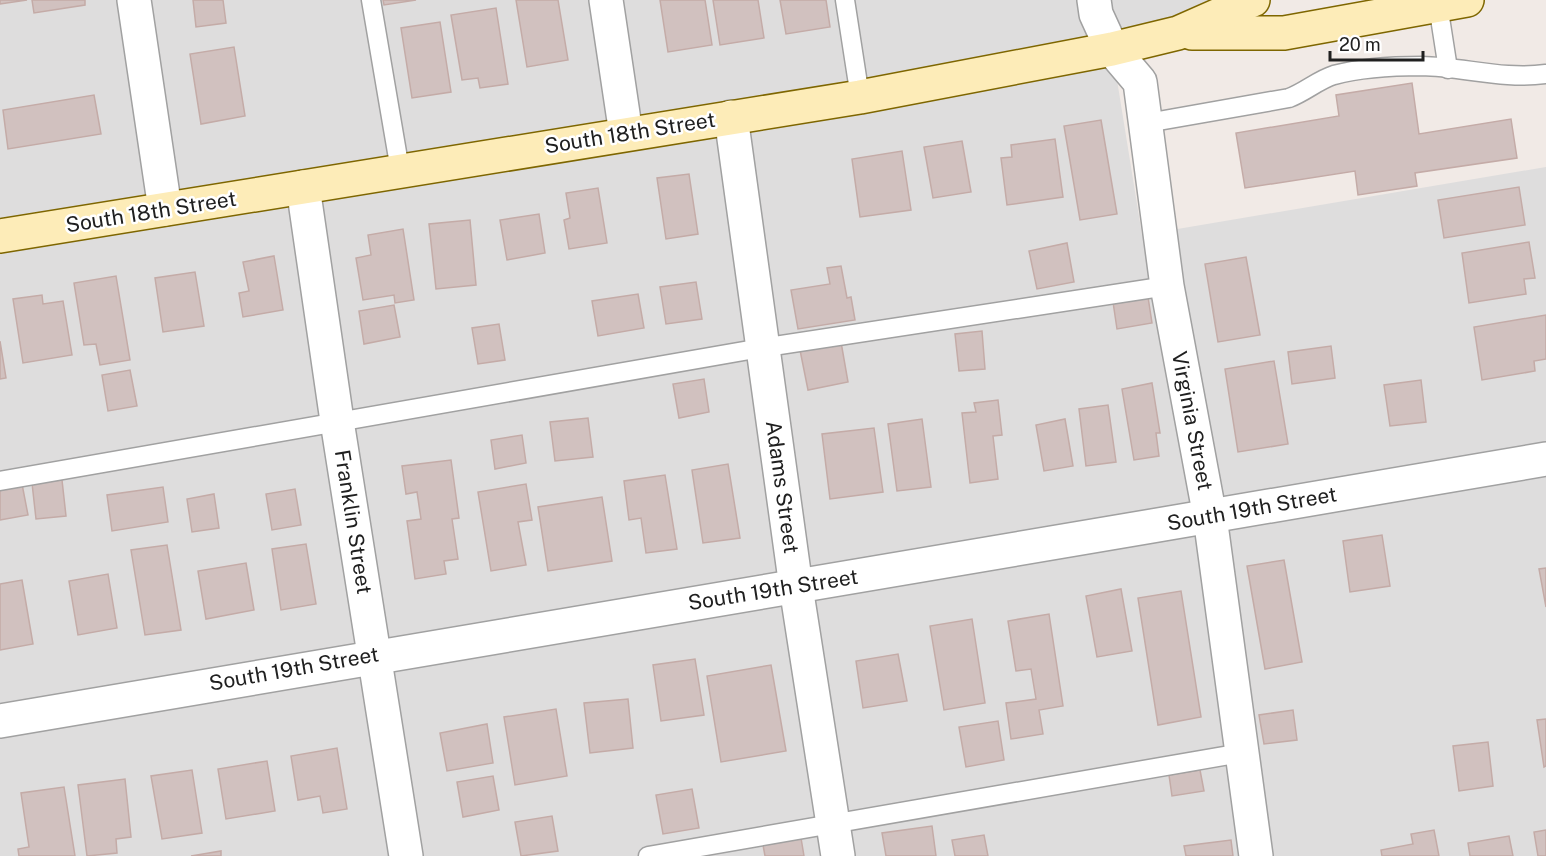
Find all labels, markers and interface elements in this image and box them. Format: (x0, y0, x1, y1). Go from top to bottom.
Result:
scale bar (1330, 24, 1423, 62)
text: 20 m (1339, 34, 1381, 55)
street label: South 18th Street (543, 107, 717, 158)
street label: South 18th Street (64, 186, 238, 237)
street label: Virginia Street (1167, 349, 1218, 493)
street label: Adams Street (761, 419, 804, 555)
street label: Franklin Street (330, 448, 377, 596)
street label: South 19th Street (1165, 481, 1339, 536)
street label: South 19th Street (686, 564, 860, 615)
street label: South 19th Street (207, 641, 381, 696)

